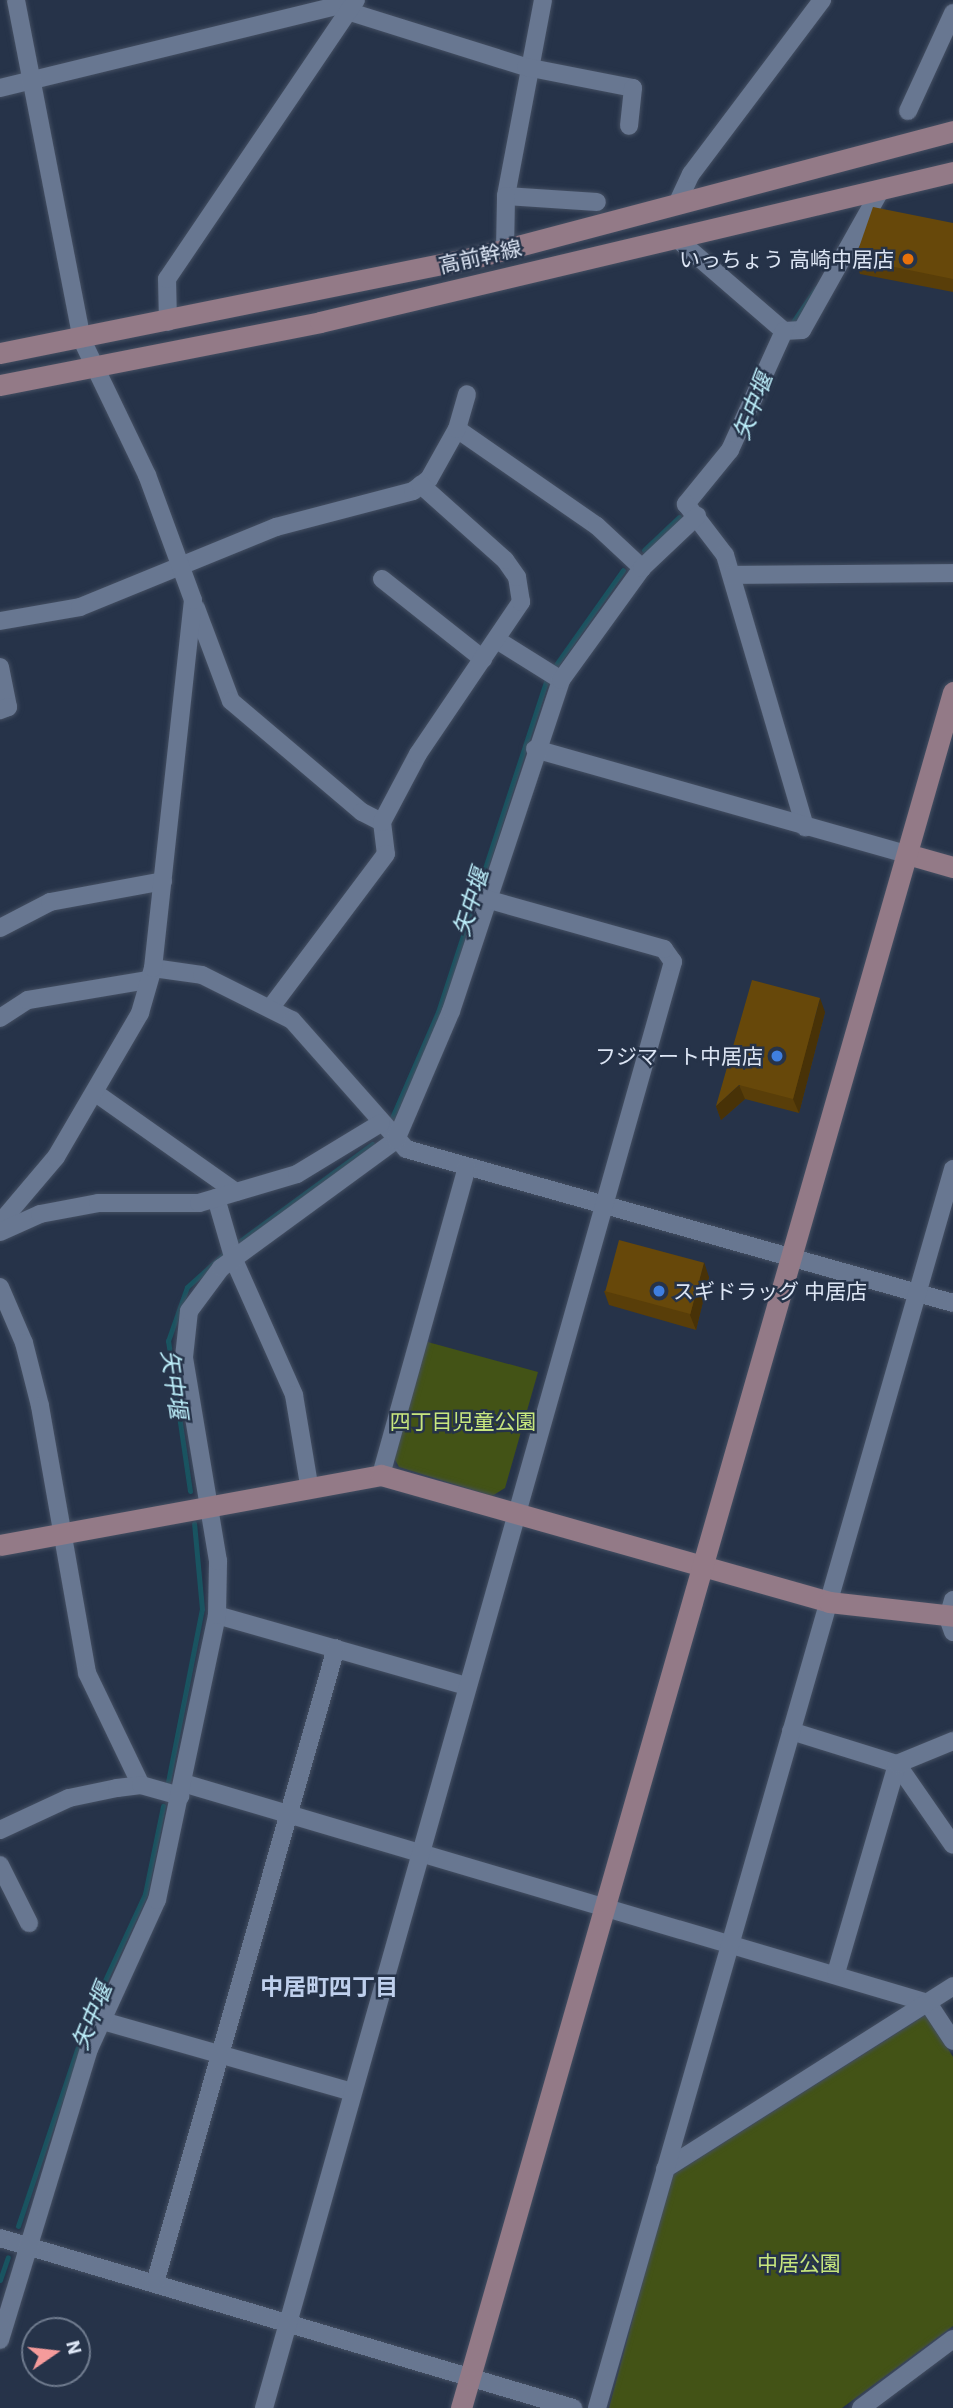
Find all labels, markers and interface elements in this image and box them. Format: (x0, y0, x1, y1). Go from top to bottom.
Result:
street label: 高前幹線 (436, 234, 524, 278)
place label: いっちょう 高崎中居店 (679, 246, 894, 272)
marker: いっちょう 高崎中居店 (900, 251, 916, 267)
water label: 矢中堰 (727, 369, 777, 443)
water label: 矢中堰 (447, 865, 493, 939)
place label: フジマート中居店 (595, 1043, 763, 1069)
marker: フジマート中居店 (769, 1048, 785, 1064)
place label: スギドラッグ 中居店 (673, 1278, 867, 1304)
marker: スギドラッグ 中居店 (651, 1283, 667, 1299)
water label: 矢中堰 (157, 1348, 193, 1420)
park label: 四丁目児童公園 (390, 1408, 536, 1434)
district label: 中居町四丁目 (260, 1972, 398, 2000)
water label: 矢中堰 (65, 1979, 117, 2053)
park label: 中居公園 (757, 2250, 841, 2276)
north arrow (21, 2317, 91, 2387)
text: N (61, 2338, 88, 2357)

